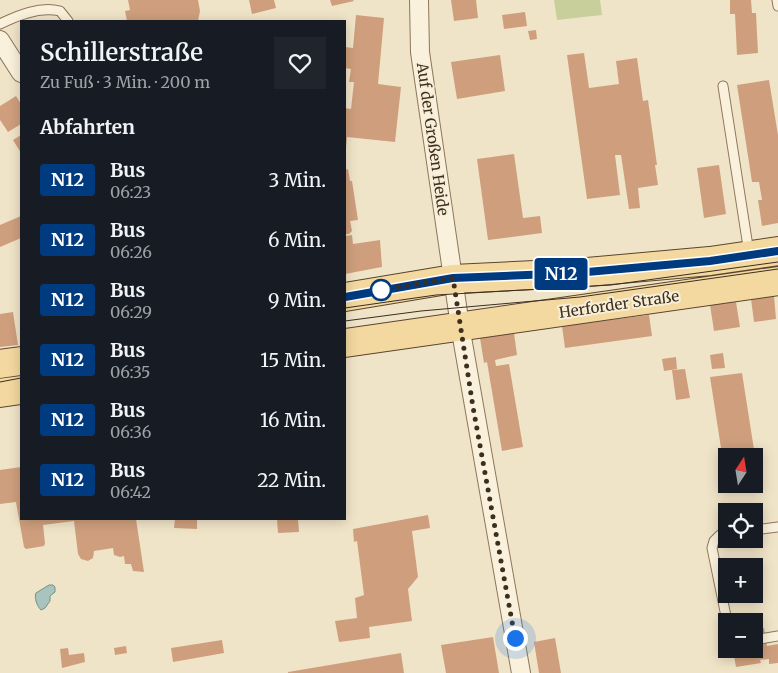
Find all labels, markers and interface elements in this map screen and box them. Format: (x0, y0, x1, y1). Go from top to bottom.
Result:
text: Schillerstraße (40, 37, 203, 68)
button: heart (274, 37, 326, 89)
street label: Auf der Großen Heide (413, 60, 453, 217)
text: Zu Fuß · 3 Min. · 200 m (40, 72, 210, 92)
text: Abfahrten (40, 115, 135, 139)
text: Bus (110, 158, 145, 182)
text: N12 (51, 168, 84, 191)
text: 3 Min. (269, 168, 326, 192)
text: 06:23 (110, 182, 151, 202)
text: Bus (110, 218, 145, 242)
text: N12 (51, 228, 84, 251)
text: 6 Min. (268, 228, 326, 252)
text: 06:26 (110, 242, 152, 262)
line badge: N12 (532, 258, 590, 290)
text: N12 (545, 262, 577, 285)
text: Bus (110, 278, 145, 302)
unlabelled marker (370, 279, 392, 301)
street label: Herforder Straße (558, 286, 681, 322)
text: N12 (51, 288, 84, 311)
text: 9 Min. (268, 288, 326, 312)
text: 06:29 (110, 302, 152, 322)
text: Bus (110, 338, 145, 362)
text: N12 (51, 348, 84, 371)
text: 15 Min. (260, 348, 326, 372)
text: 06:35 (110, 362, 150, 382)
text: Bus (110, 398, 145, 422)
text: N12 (51, 408, 84, 431)
text: 16 Min. (260, 408, 326, 432)
text: 06:36 (110, 422, 151, 442)
north arrow (718, 448, 762, 492)
map controls (718, 448, 763, 658)
text: Bus (110, 458, 145, 482)
text: N12 (51, 468, 84, 491)
text: 22 Min. (257, 468, 326, 492)
text: 06:42 (110, 482, 151, 502)
button: locate (718, 503, 763, 548)
button: + (718, 558, 763, 603)
button: − (718, 613, 763, 658)
your location (503, 626, 528, 651)

